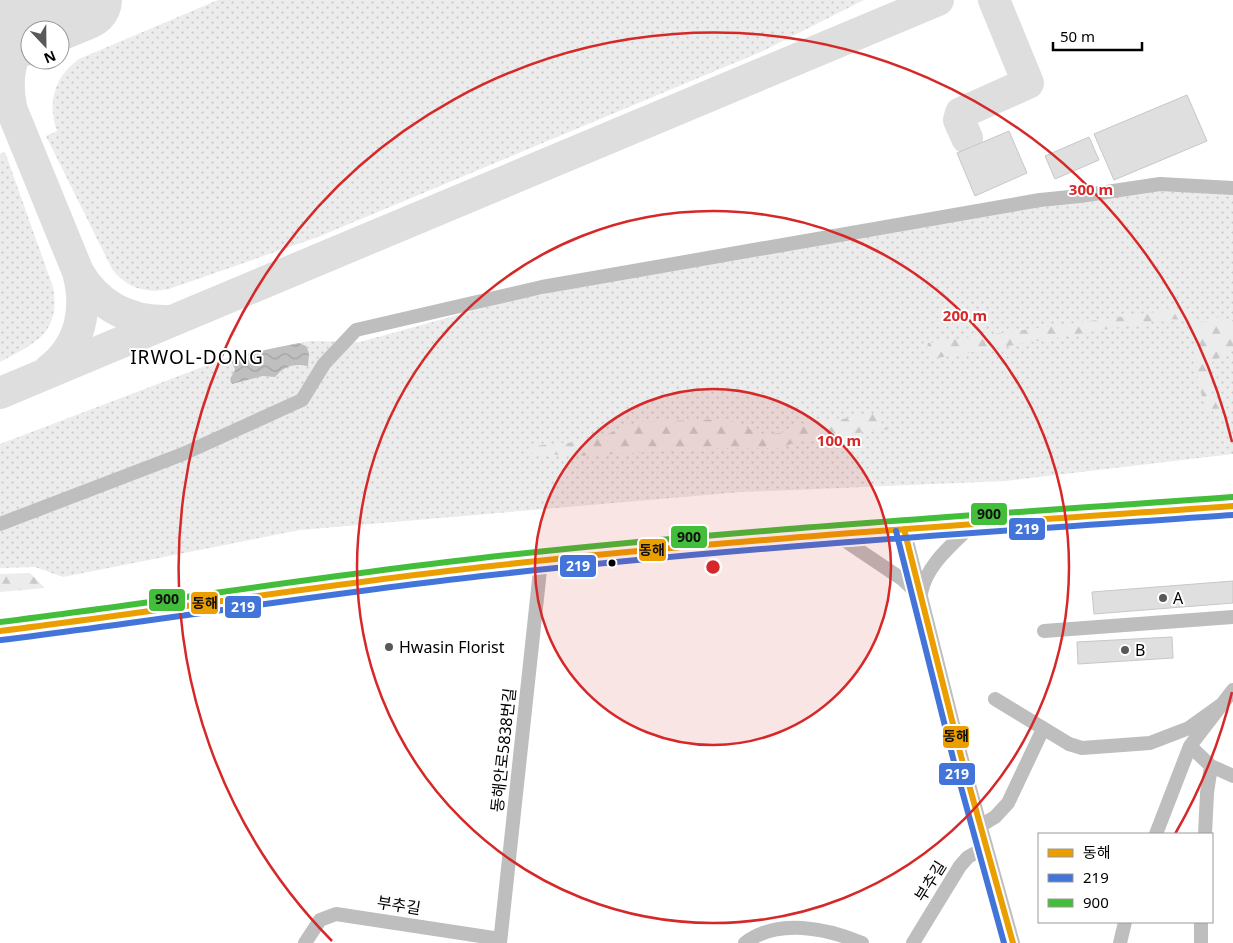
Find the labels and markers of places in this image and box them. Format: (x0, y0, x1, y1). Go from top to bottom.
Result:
unlabelled marker (607, 558, 617, 568)
centre of rings (704, 558, 722, 576)
place label: A (1173, 587, 1184, 609)
marker: A (1157, 592, 1169, 604)
place label: Hwasin Florist (399, 636, 505, 658)
place label: B (1135, 639, 1145, 661)
marker: Hwasin Florist (383, 641, 395, 653)
marker: B (1119, 644, 1131, 656)

